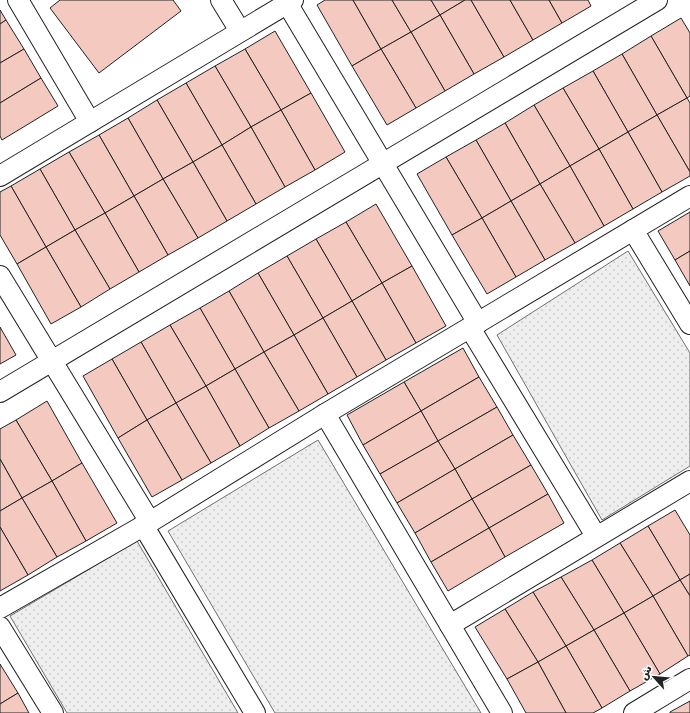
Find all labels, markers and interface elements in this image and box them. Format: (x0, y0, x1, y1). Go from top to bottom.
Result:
north arrow (634, 657, 674, 697)
text: ش (636, 663, 655, 682)

